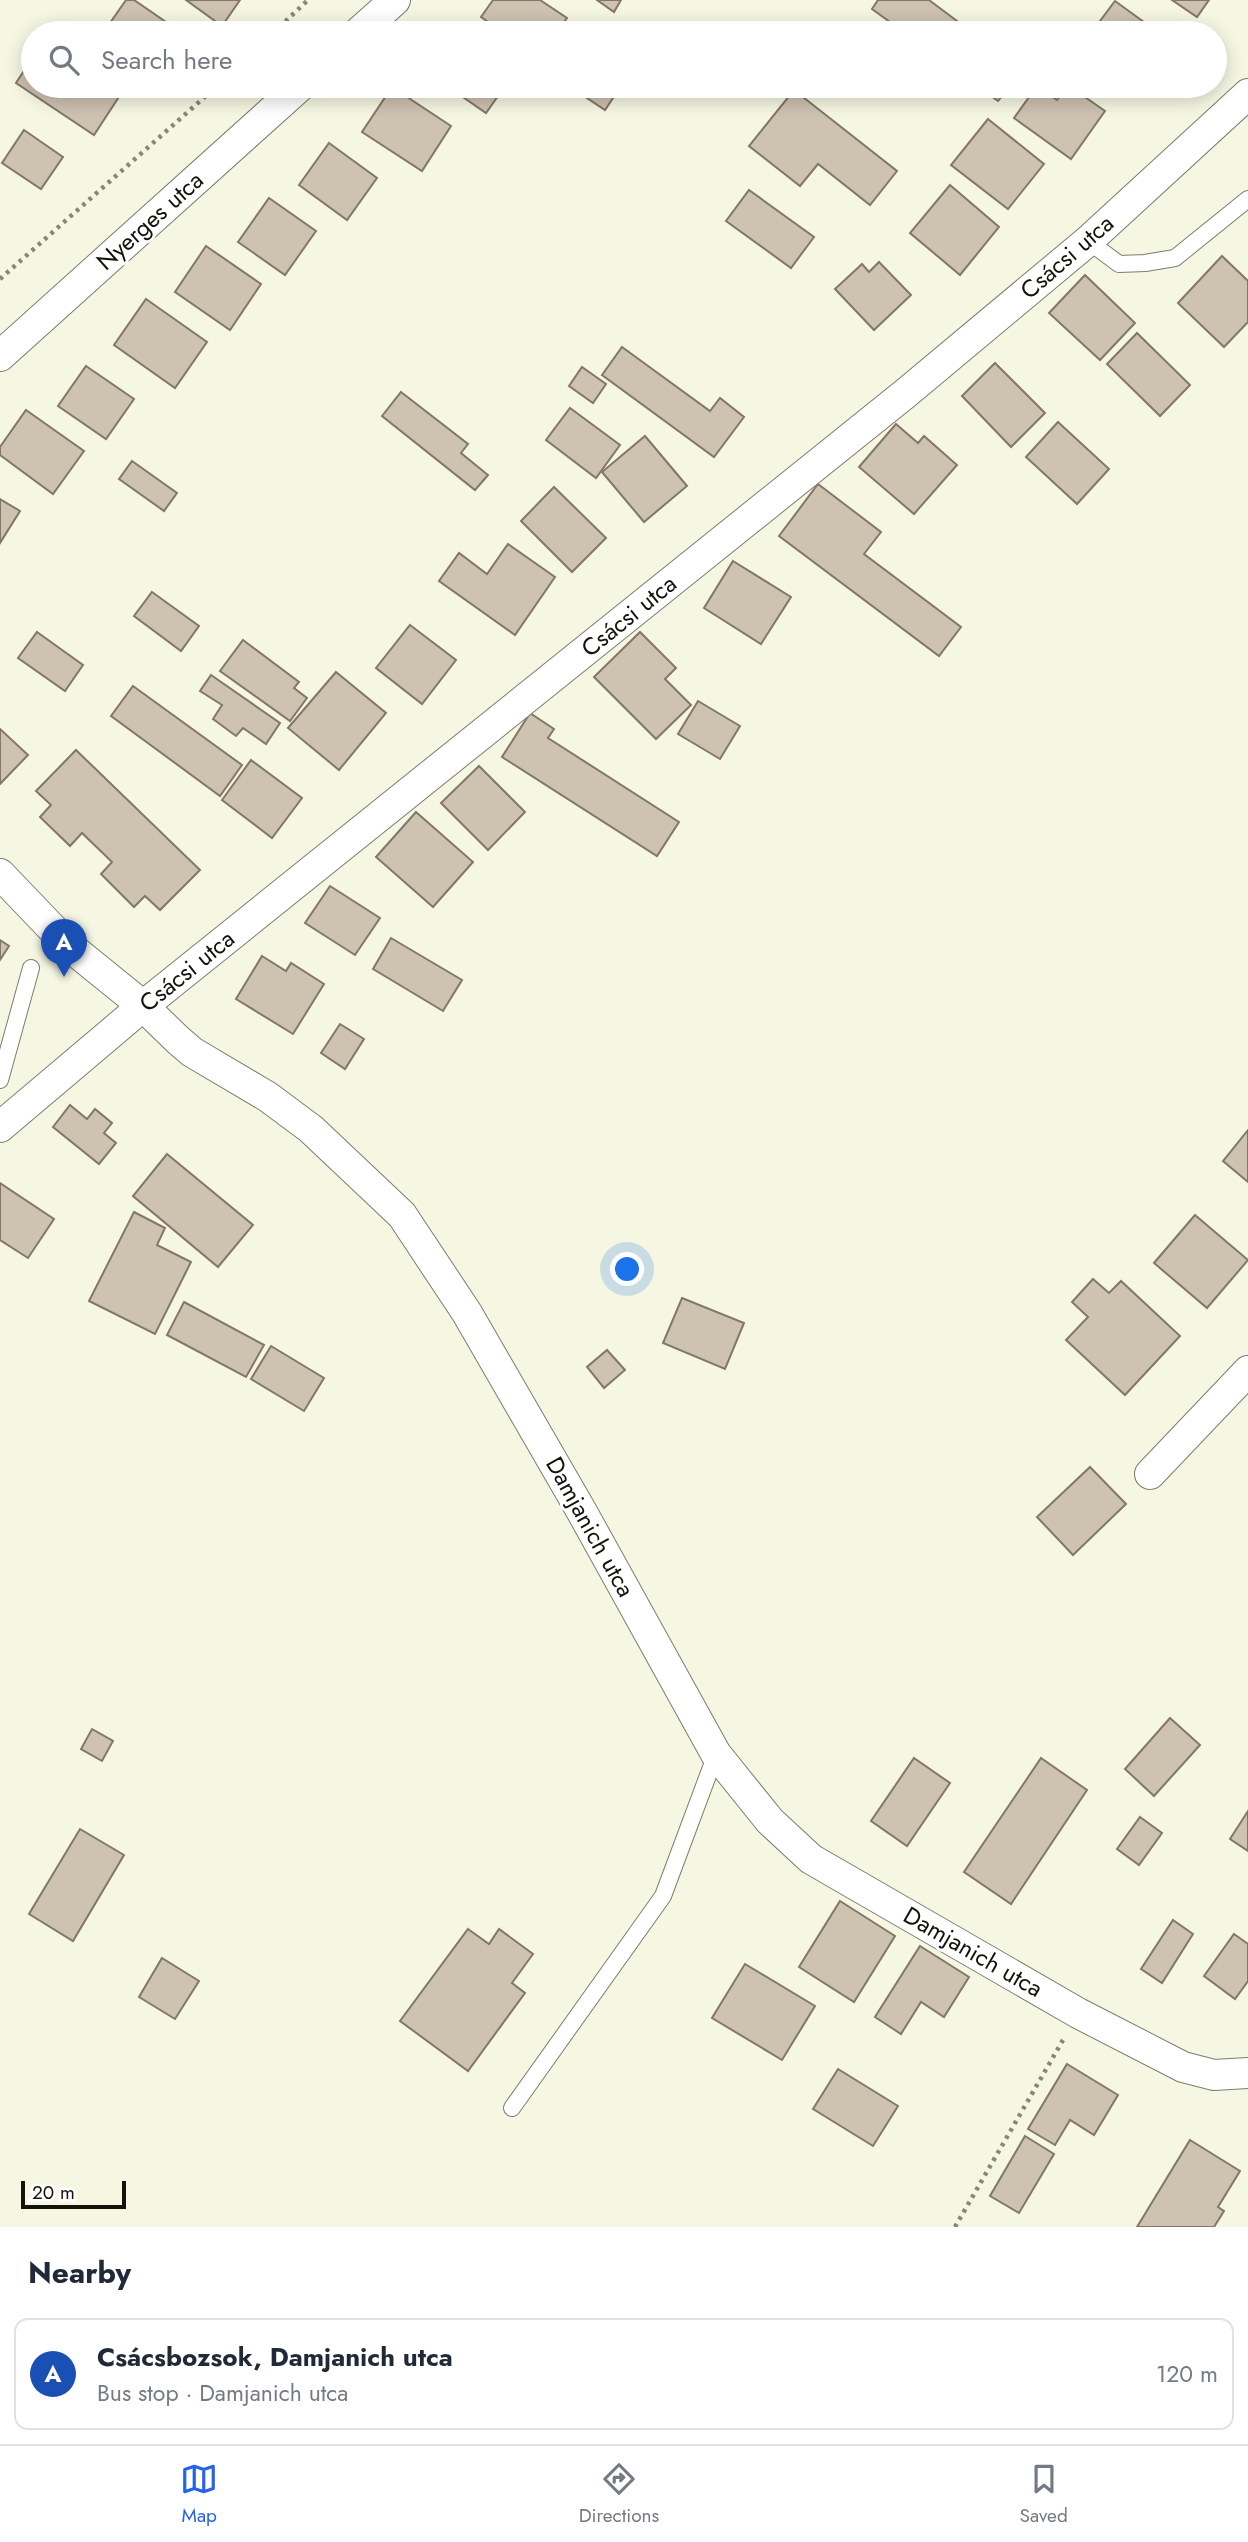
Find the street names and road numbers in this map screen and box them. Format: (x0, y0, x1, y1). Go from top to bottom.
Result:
street label: Nyerges utca (88, 163, 211, 278)
street label: Csácsi utca (1012, 206, 1121, 307)
street label: Csácsi utca (573, 566, 684, 665)
street label: Csácsi utca (131, 921, 242, 1020)
street label: Damjanich utca (537, 1450, 643, 1603)
street label: Damjanich utca (897, 1898, 1049, 2006)

